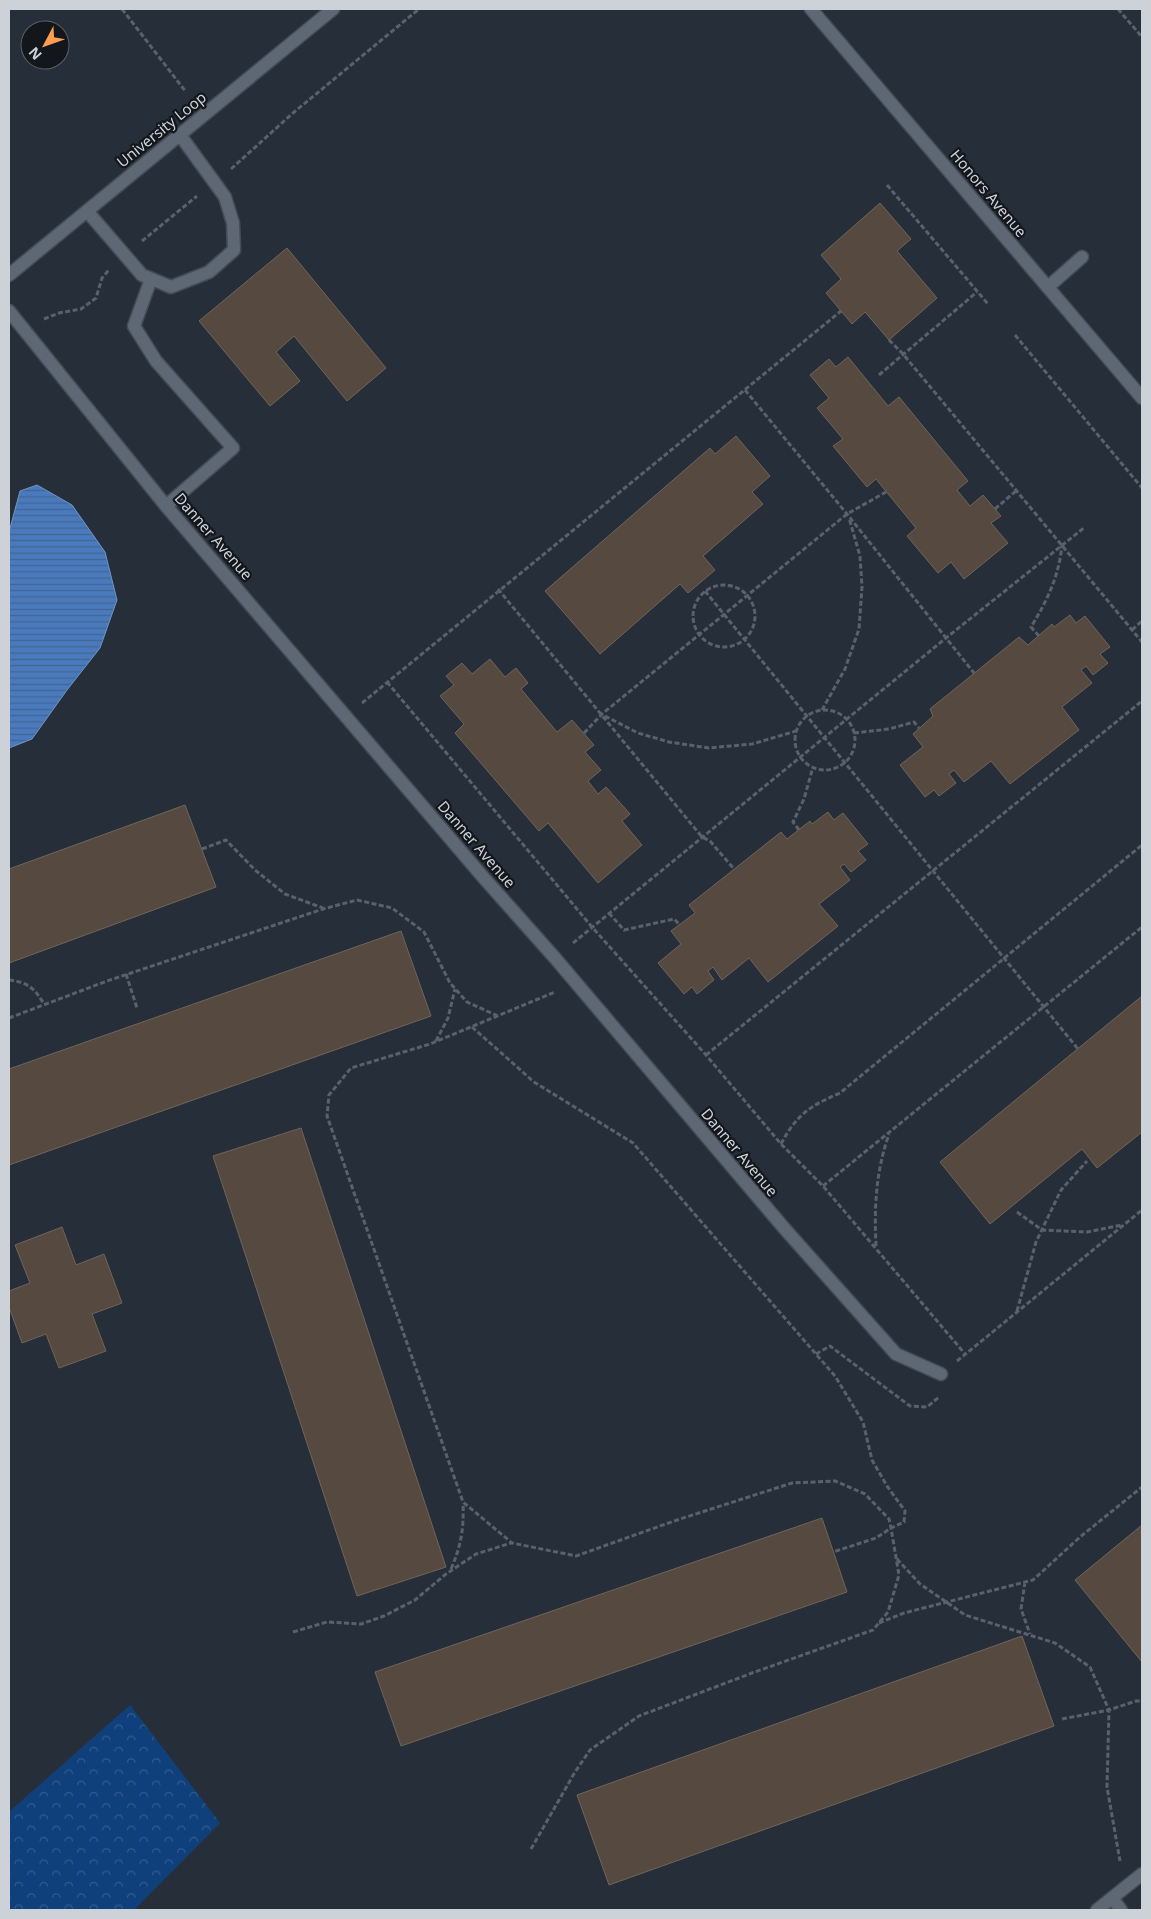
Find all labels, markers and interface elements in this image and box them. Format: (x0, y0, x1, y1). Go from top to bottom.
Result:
north arrow (20, 20, 70, 70)
text: N (24, 43, 46, 64)
street label: University Loop (112, 87, 210, 171)
street label: Honors Avenue (946, 145, 1032, 241)
street label: Danner Avenue (171, 488, 257, 584)
street label: Danner Avenue (434, 796, 520, 892)
street label: Danner Avenue (697, 1104, 783, 1200)

